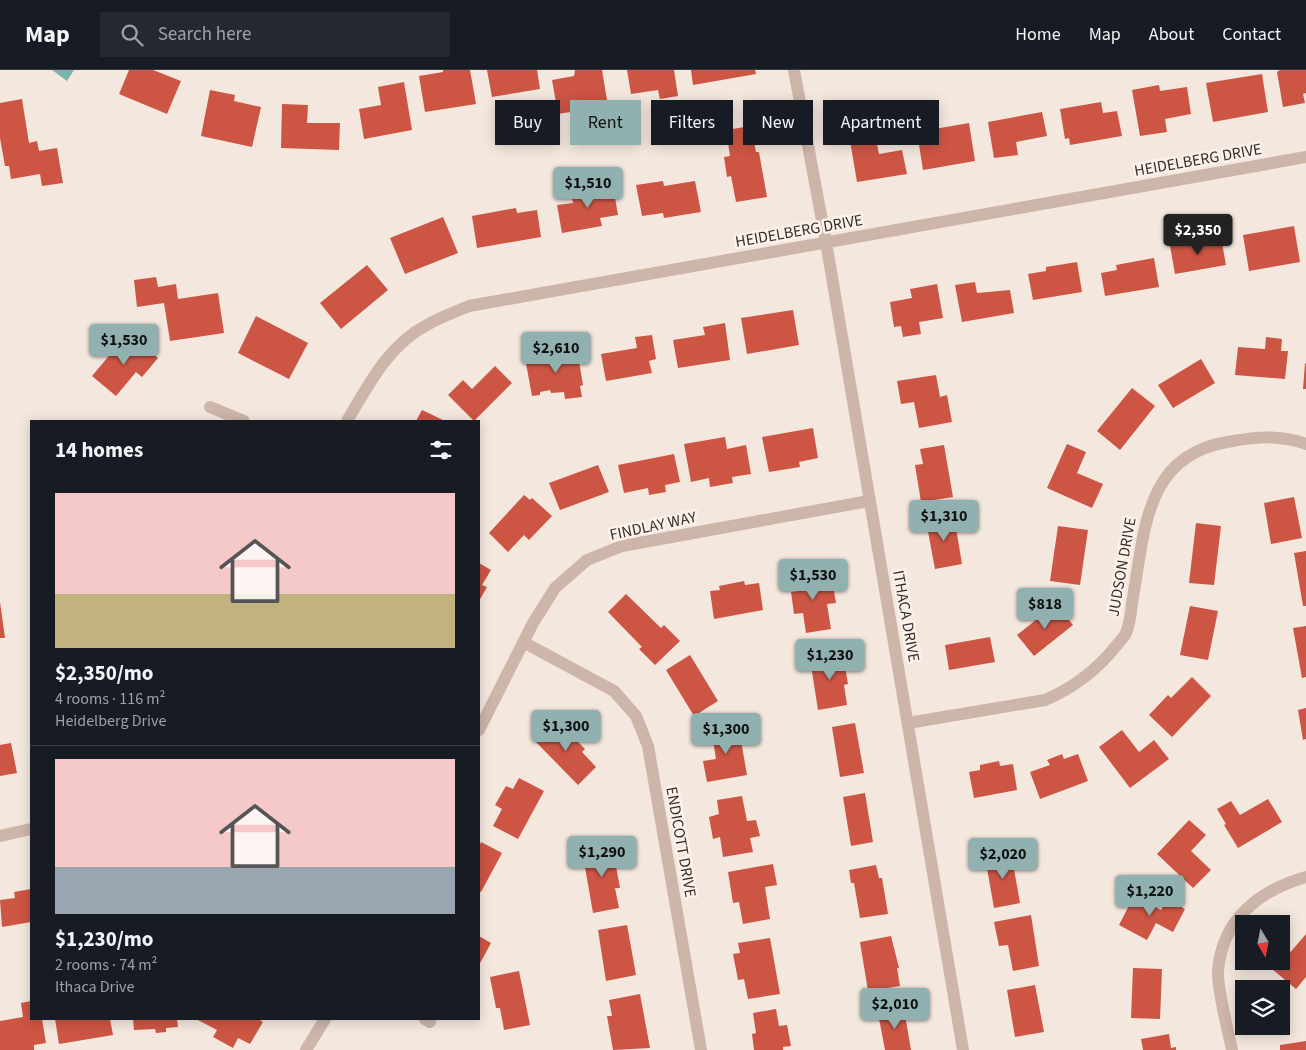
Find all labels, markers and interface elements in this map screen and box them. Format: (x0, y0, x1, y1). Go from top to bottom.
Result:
search box (100, 12, 450, 57)
text: Map (25, 17, 70, 52)
icon: search (118, 21, 146, 49)
text: Search here (158, 21, 251, 48)
text: Home (1015, 22, 1061, 47)
text: Map (1089, 22, 1121, 47)
text: About (1149, 22, 1194, 47)
text: Contact (1222, 22, 1281, 47)
chip: Buy (495, 100, 560, 145)
chip: Rent (570, 100, 641, 145)
chip: Filters (651, 100, 733, 145)
chip: New (743, 100, 813, 145)
chip: Apartment (823, 100, 939, 145)
street label: HEIDELBERG DRIVE (1133, 138, 1263, 182)
pin: $1,510 (547, 166, 629, 209)
text: $1,510 (564, 172, 612, 194)
street label: HEIDELBERG DRIVE (734, 209, 864, 253)
pin: $2,350 (1157, 214, 1239, 256)
text: $2,350 (1174, 219, 1222, 241)
pin: $1,530 (83, 324, 165, 366)
text: $1,530 (100, 329, 148, 351)
pin: $2,610 (515, 332, 597, 374)
text: $2,610 (532, 337, 580, 359)
text: 14 homes (55, 435, 143, 465)
icon: filters (427, 436, 455, 464)
pin: $1,310 (903, 500, 985, 542)
text: $1,310 (920, 505, 968, 527)
street label: FINDLAY WAY (608, 506, 699, 546)
street label: JUDSON DRIVE (1102, 516, 1142, 618)
icon: home (210, 526, 300, 616)
pin: $1,530 (772, 558, 854, 601)
text: $1,530 (789, 564, 837, 586)
street label: ITHACA DRIVE (887, 568, 925, 664)
pin: $818 (1015, 588, 1075, 630)
text: $818 (1028, 593, 1062, 615)
pin: $1,230 (789, 638, 871, 681)
text: $1,230 (806, 644, 854, 666)
text: $2,350/mo (55, 658, 154, 688)
text: 4 rooms · 116 m² (55, 688, 165, 710)
text: Heidelberg Drive (55, 710, 166, 732)
pin: $1,300 (525, 710, 607, 752)
pin: $1,300 (685, 712, 767, 755)
text: $1,300 (542, 715, 590, 737)
text: $1,300 (702, 718, 750, 740)
street label: ENDICOTT DRIVE (660, 785, 702, 899)
icon: home (210, 791, 300, 881)
pin: $1,290 (561, 836, 643, 878)
pin: $2,020 (962, 838, 1044, 880)
text: $1,290 (578, 841, 626, 863)
text: $2,020 (979, 843, 1027, 865)
pin: $1,220 (1109, 874, 1191, 917)
text: $1,220 (1126, 880, 1174, 902)
north arrow (1235, 915, 1290, 970)
map controls (1235, 915, 1290, 1035)
text: $1,230/mo (55, 924, 154, 954)
text: 2 rooms · 74 m² (55, 954, 157, 976)
text: Ithaca Drive (55, 976, 134, 998)
button: layers (1235, 980, 1290, 1035)
pin: $2,010 (854, 988, 936, 1030)
text: $2,010 (871, 993, 919, 1015)

